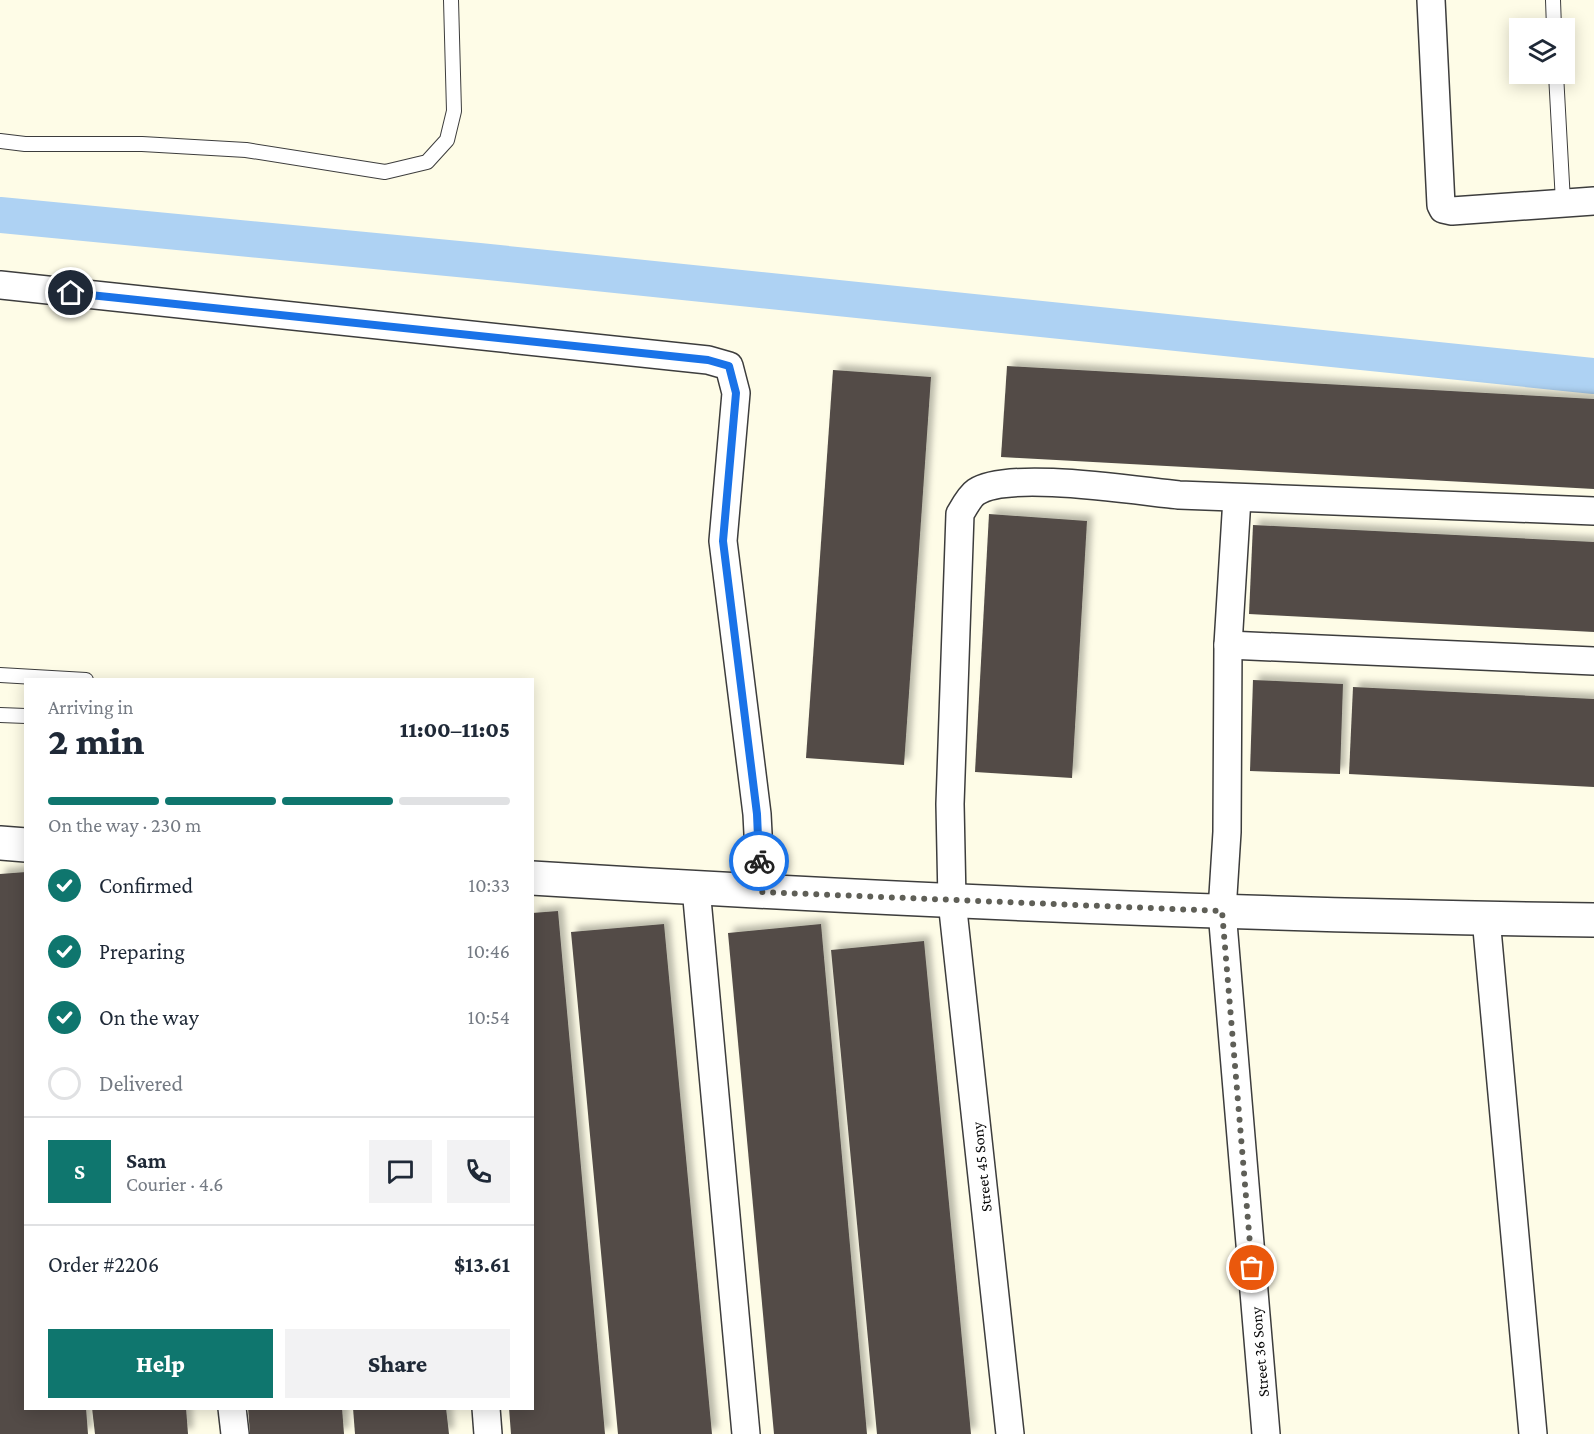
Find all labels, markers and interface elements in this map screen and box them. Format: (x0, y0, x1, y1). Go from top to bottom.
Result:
map controls (1509, 18, 1575, 84)
button: layers (1509, 18, 1575, 84)
pin (45, 267, 96, 318)
icon: home (54, 276, 87, 309)
text: Arriving in (48, 696, 133, 718)
text: 11:00–11:05 (400, 717, 510, 742)
text: 2 min (48, 719, 144, 762)
text: On the way · 230 m (48, 814, 201, 836)
courier (729, 831, 789, 891)
icon: bike (743, 845, 776, 878)
icon: check (48, 869, 81, 902)
text: Confirmed (99, 873, 193, 898)
text: 10:33 (469, 874, 510, 896)
icon: check (48, 935, 81, 968)
text: Preparing (99, 939, 185, 964)
text: 10:46 (467, 940, 510, 962)
icon: check (48, 1001, 81, 1034)
text: On the way (99, 1005, 199, 1030)
text: 10:54 (468, 1006, 510, 1028)
text: Delivered (99, 1071, 183, 1096)
street label: Street 45 Sony (968, 1120, 996, 1213)
button: chat (369, 1140, 432, 1203)
button: phone (447, 1140, 510, 1203)
text: Sam (126, 1148, 166, 1173)
text: S (74, 1159, 85, 1184)
text: Courier · 4.6 (126, 1173, 224, 1195)
pin (1226, 1242, 1277, 1293)
icon: bag (1235, 1251, 1268, 1284)
text: Order #2206 (48, 1252, 159, 1277)
text: $13.61 (454, 1252, 510, 1277)
street label: Street 36 Sony (1247, 1305, 1273, 1398)
button: Help (48, 1329, 273, 1398)
button: Share (285, 1329, 510, 1398)

